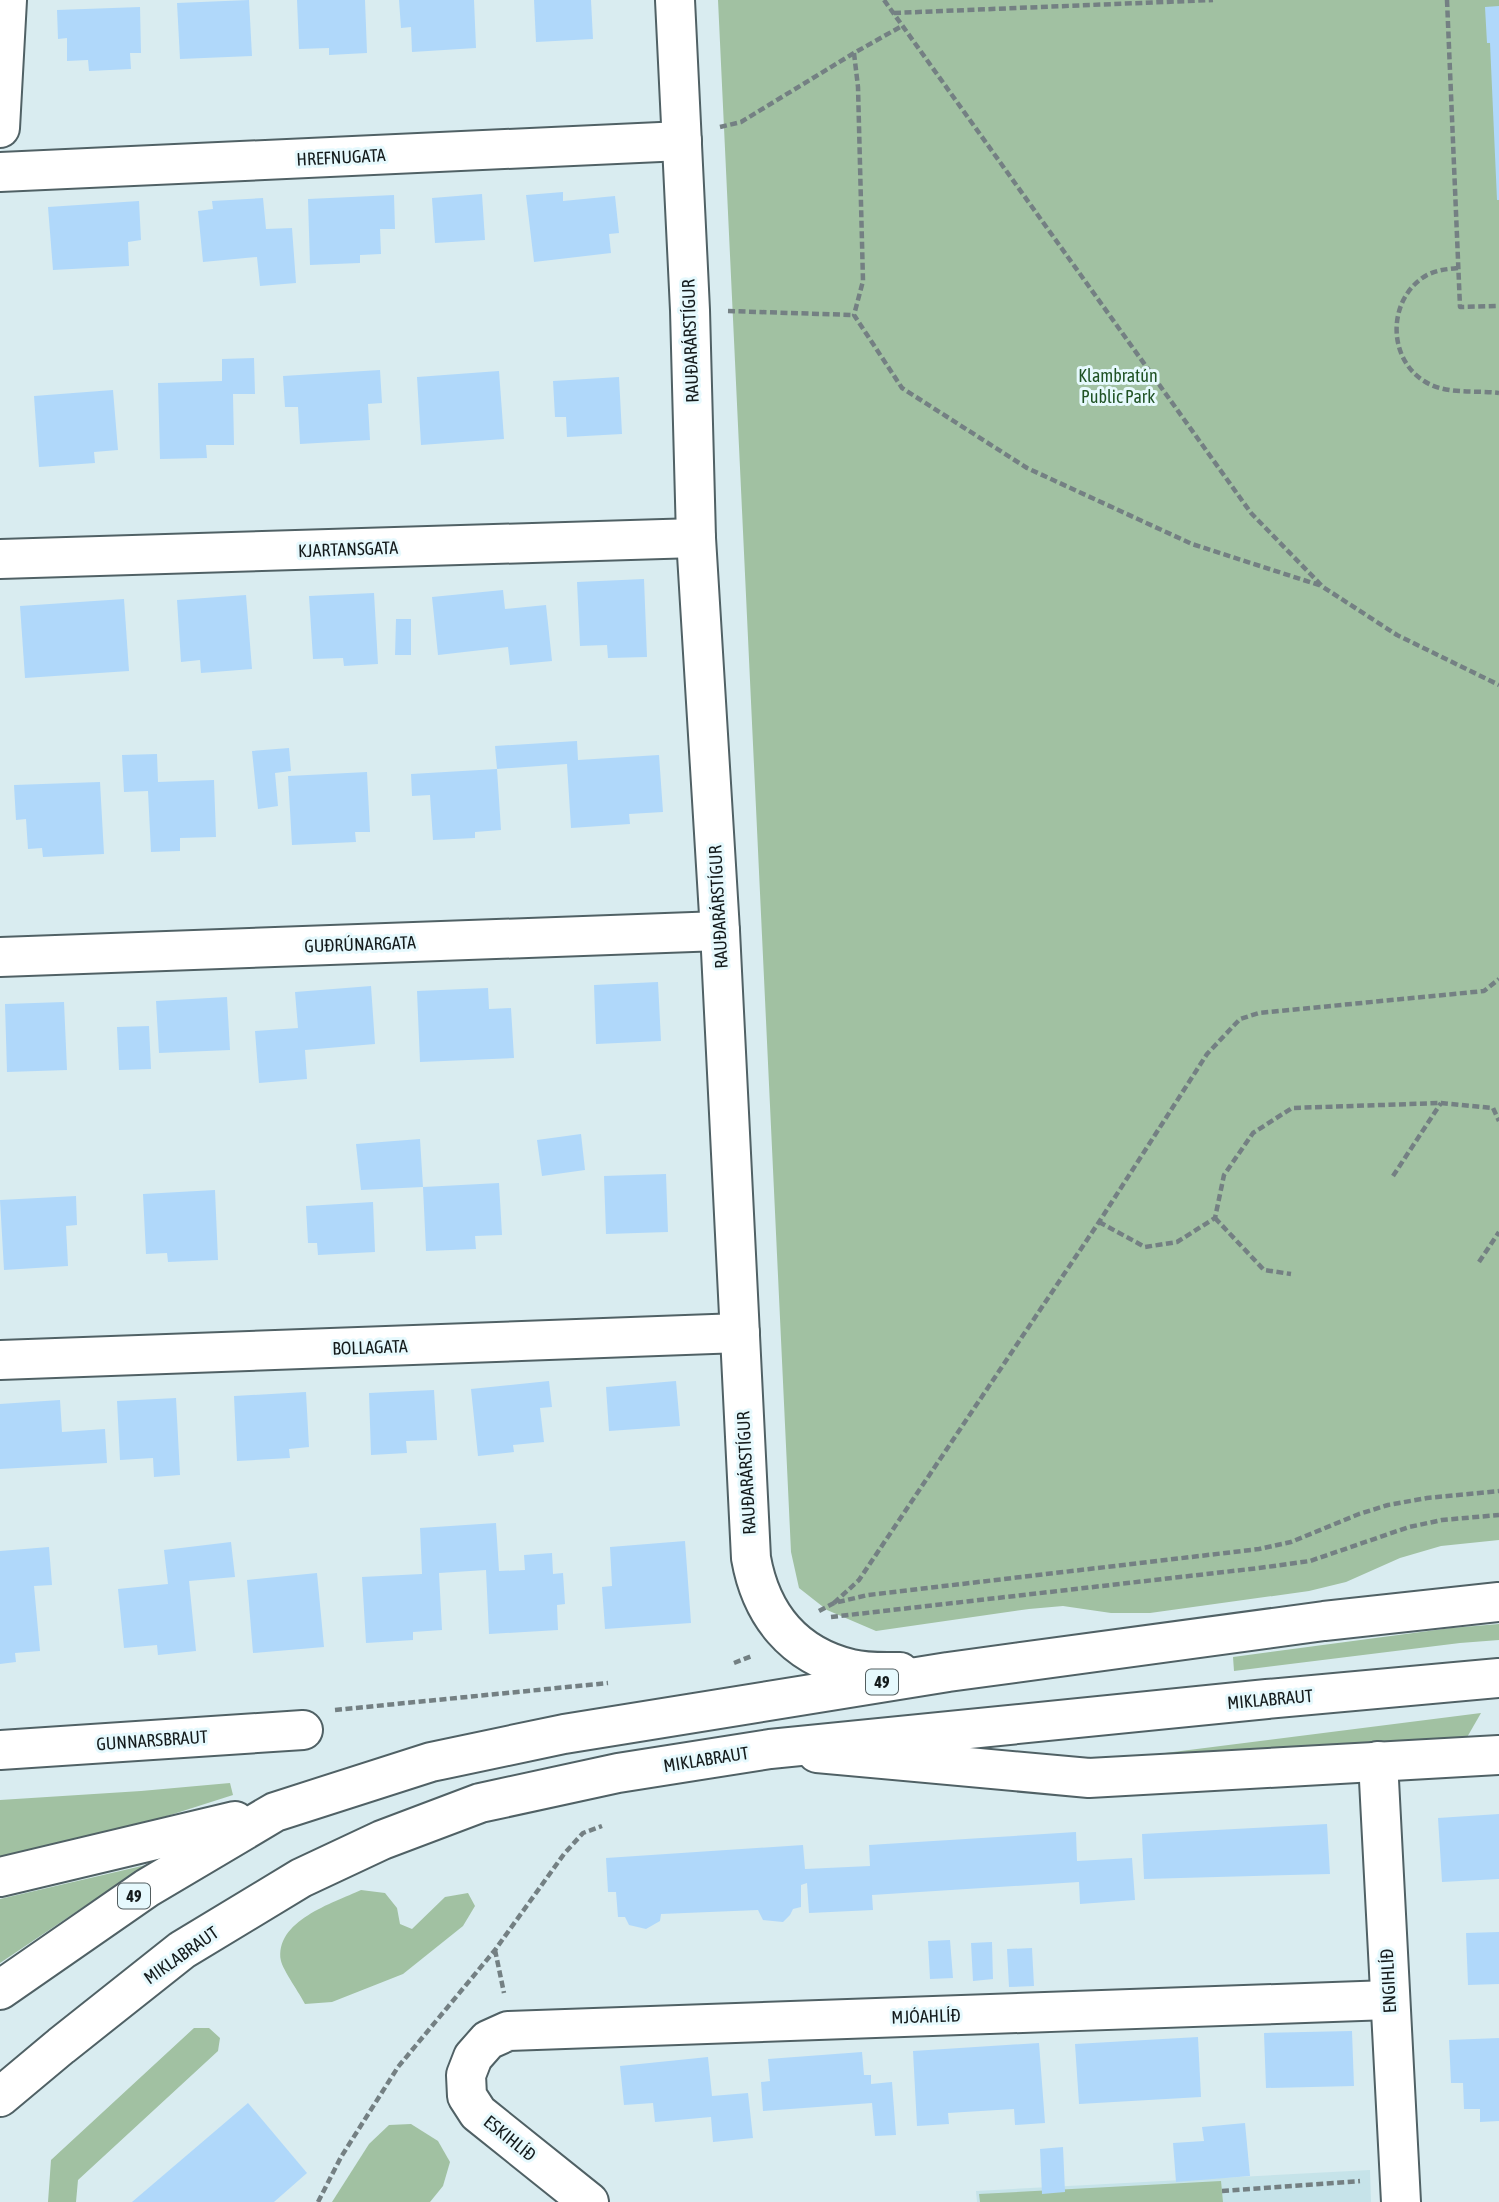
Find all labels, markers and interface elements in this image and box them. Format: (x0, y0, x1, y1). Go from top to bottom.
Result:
street label: HREFNUGATA (296, 144, 386, 170)
street label: RAUÐARÁRSTÍGUR (677, 279, 703, 403)
park label: Klambratún Public Park (1078, 365, 1158, 407)
street label: KJARTANSGATA (298, 537, 399, 561)
street label: RAUÐARÁRSTÍGUR (704, 845, 732, 969)
street label: GUÐRÚNARGATA (304, 932, 416, 956)
street label: BOLLAGATA (332, 1335, 408, 1359)
street label: RAUÐARÁRSTÍGUR (732, 1411, 760, 1535)
road number: 49 (866, 1670, 898, 1694)
street label: MIKLABRAUT (1226, 1685, 1314, 1713)
street label: GUNNARSBRAUT (96, 1726, 209, 1754)
street label: MIKLABRAUT (662, 1742, 750, 1776)
road number: 49 (118, 1884, 150, 1908)
street label: MIKLABRAUT (140, 1922, 222, 1988)
street label: ENGIHLÍÐ (1376, 1948, 1400, 2014)
street label: MJÓAHLÍÐ (891, 2004, 961, 2028)
street label: ESKIHLÍÐ (480, 2111, 540, 2165)

